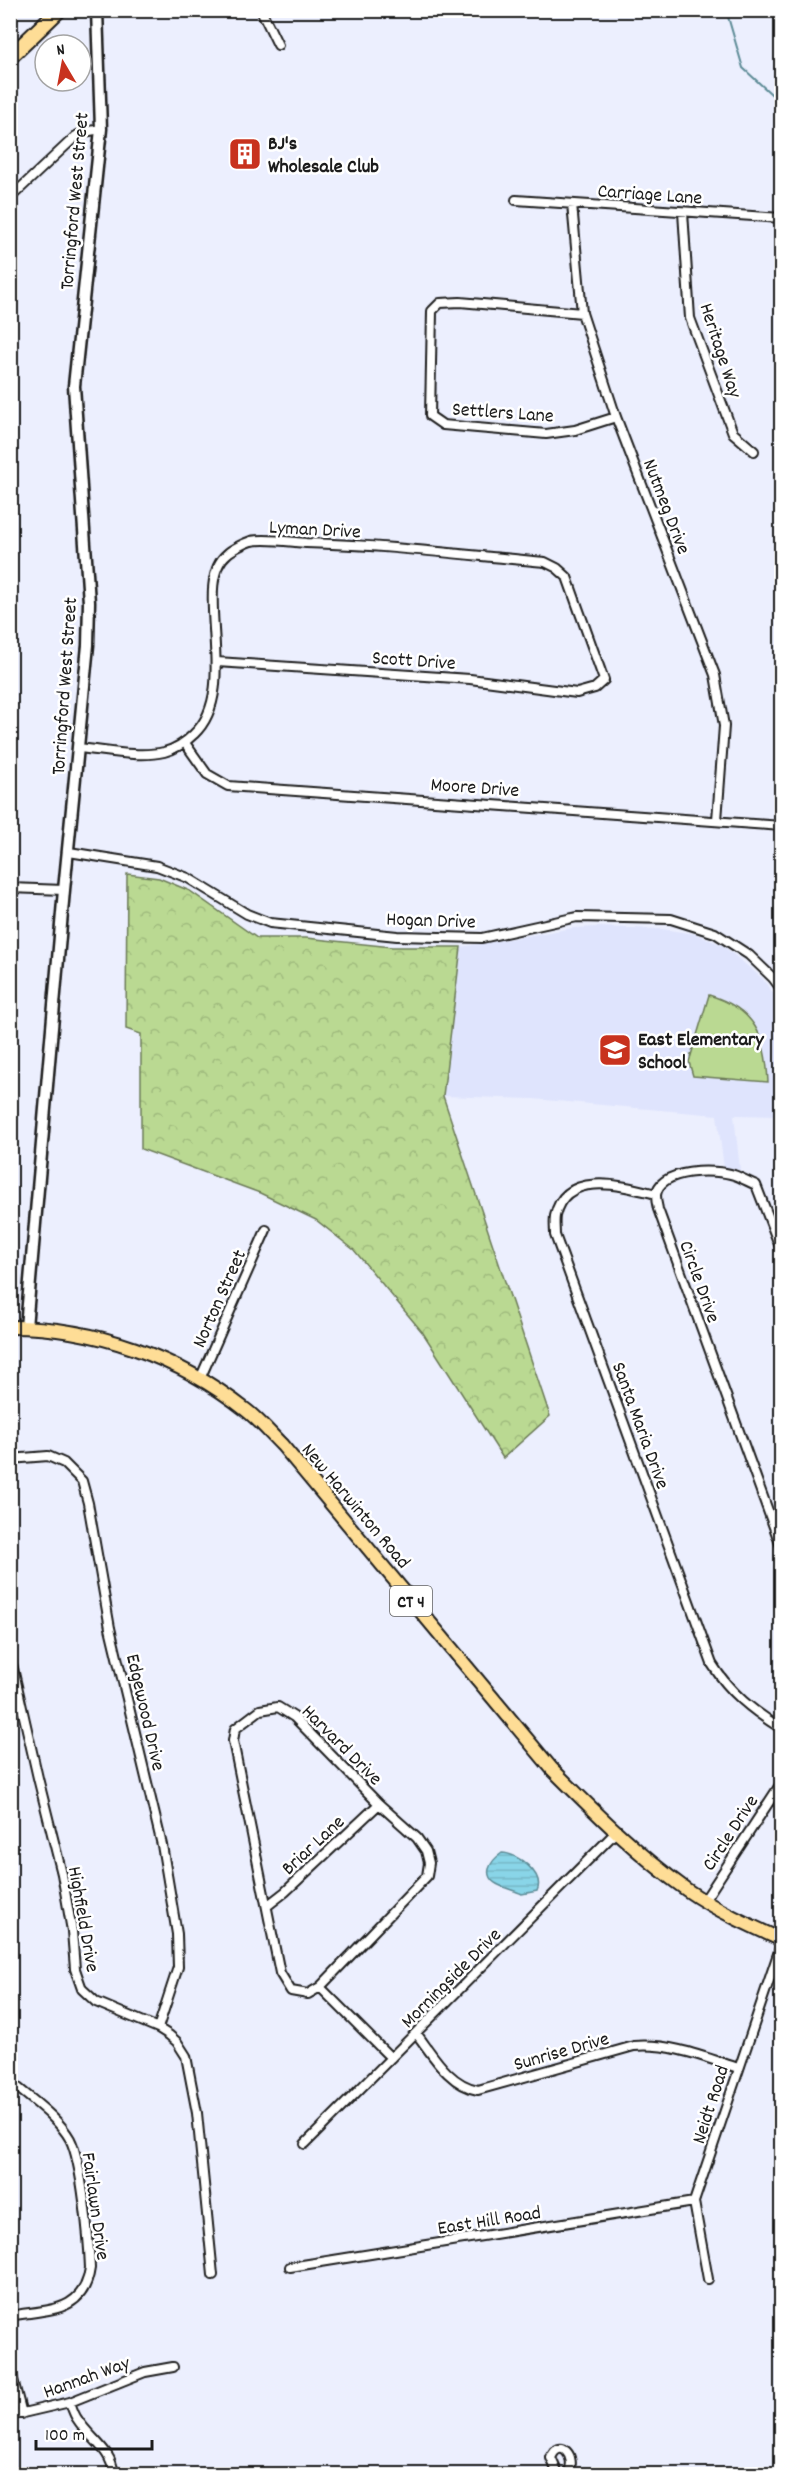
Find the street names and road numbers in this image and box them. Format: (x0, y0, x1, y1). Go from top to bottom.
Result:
street label: Torringford West Street (54, 111, 98, 291)
street label: Carriage Lane (596, 178, 703, 214)
street label: Heritage Way (691, 300, 748, 403)
street label: Settlers Lane (451, 396, 555, 432)
street label: Nutmeg Drive (634, 455, 696, 559)
street label: Lyman Drive (268, 515, 362, 547)
street label: Torringford West Street (46, 596, 86, 776)
street label: Scott Drive (371, 645, 457, 679)
street label: Moore Drive (429, 772, 520, 806)
street label: Hogan Drive (386, 906, 476, 938)
street label: Circle Drive (670, 1237, 726, 1327)
street label: Norton Street (187, 1246, 255, 1353)
street label: Santa Maria Drive (603, 1359, 675, 1494)
street label: New Harwinton Road (294, 1438, 416, 1576)
road number: CT 4 (390, 1586, 432, 1616)
street label: Edgewood Drive (117, 1651, 171, 1774)
street label: Harvard Drive (294, 1699, 388, 1793)
street label: Circle Drive (696, 1790, 767, 1877)
street label: Briar Lane (276, 1809, 352, 1883)
street label: Highfield Drive (59, 1864, 105, 1975)
street label: Morningside Drive (395, 1922, 509, 2036)
street label: Sunrise Drive (511, 2026, 613, 2080)
street label: Neidt Road (686, 2062, 738, 2148)
street label: Fairlawn Drive (73, 2151, 115, 2262)
street label: East Hill Road (436, 2200, 543, 2244)
street label: Hannah Way (40, 2350, 135, 2407)

